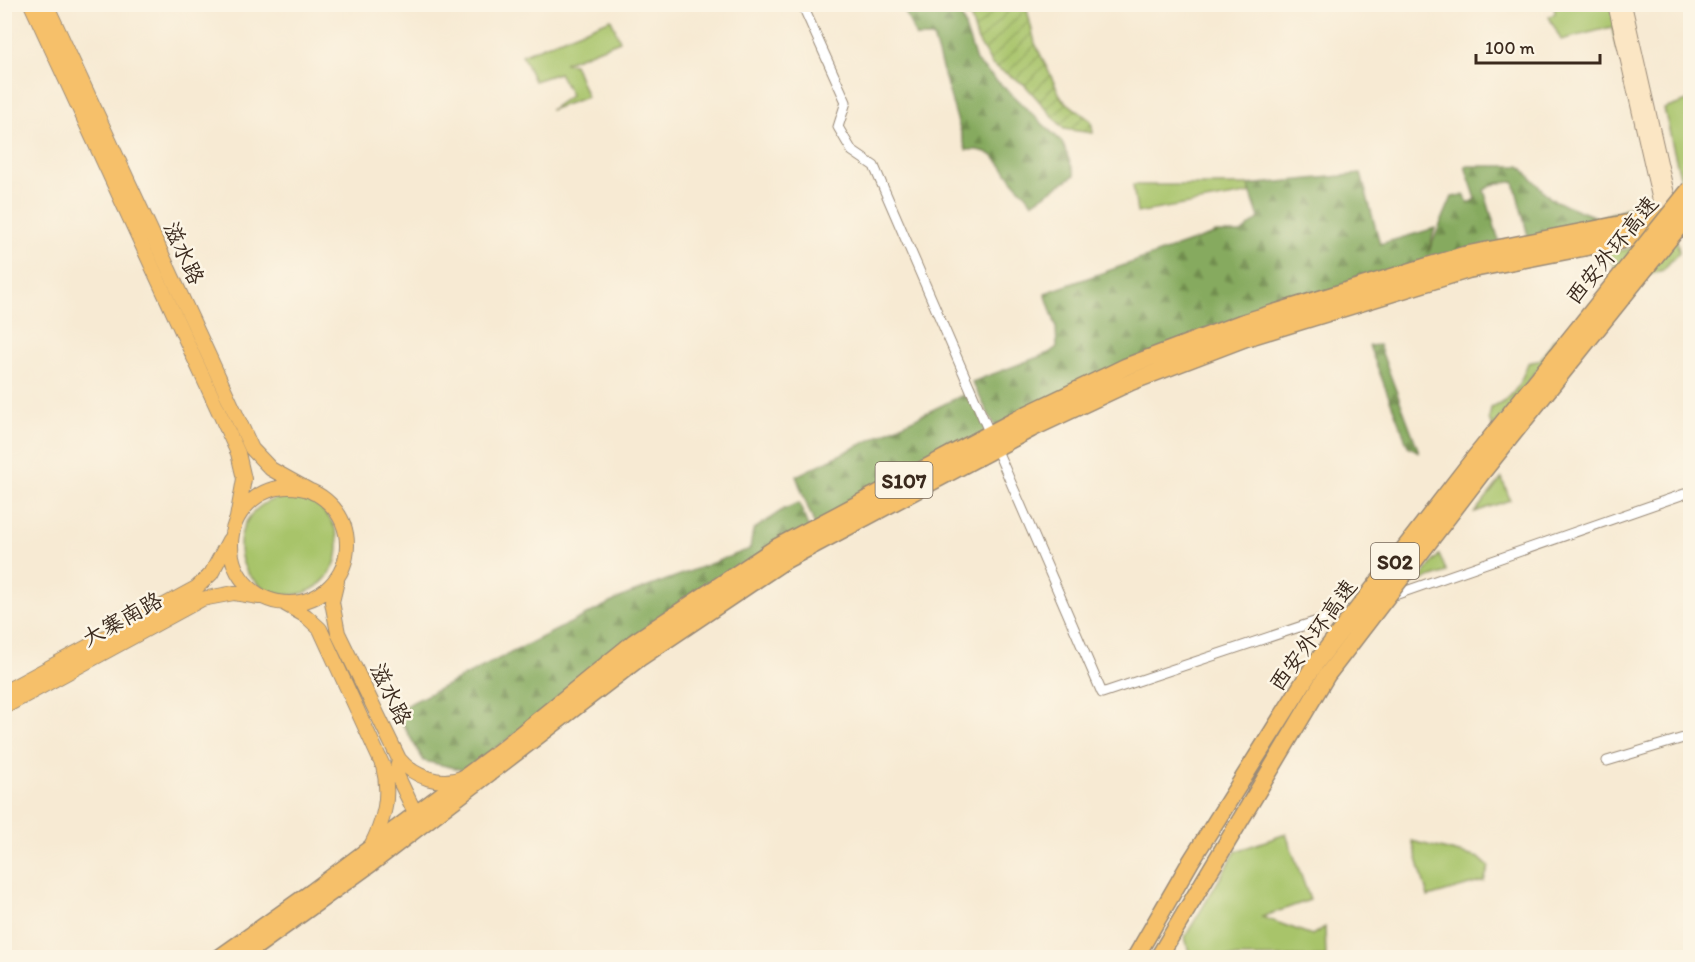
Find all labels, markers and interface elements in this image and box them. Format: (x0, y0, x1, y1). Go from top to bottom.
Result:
scale bar (1476, 27, 1600, 65)
text: 100 m (1485, 37, 1535, 59)
street label: 西安外环高速 (1560, 190, 1664, 310)
street label: 滋水路 (158, 217, 210, 289)
road number: S107 (876, 462, 932, 498)
road number: S02 (1371, 543, 1419, 579)
street label: 西安外环高速 (1263, 574, 1363, 696)
street label: 大寨南路 (77, 586, 167, 652)
street label: 滋水路 (364, 658, 418, 730)

